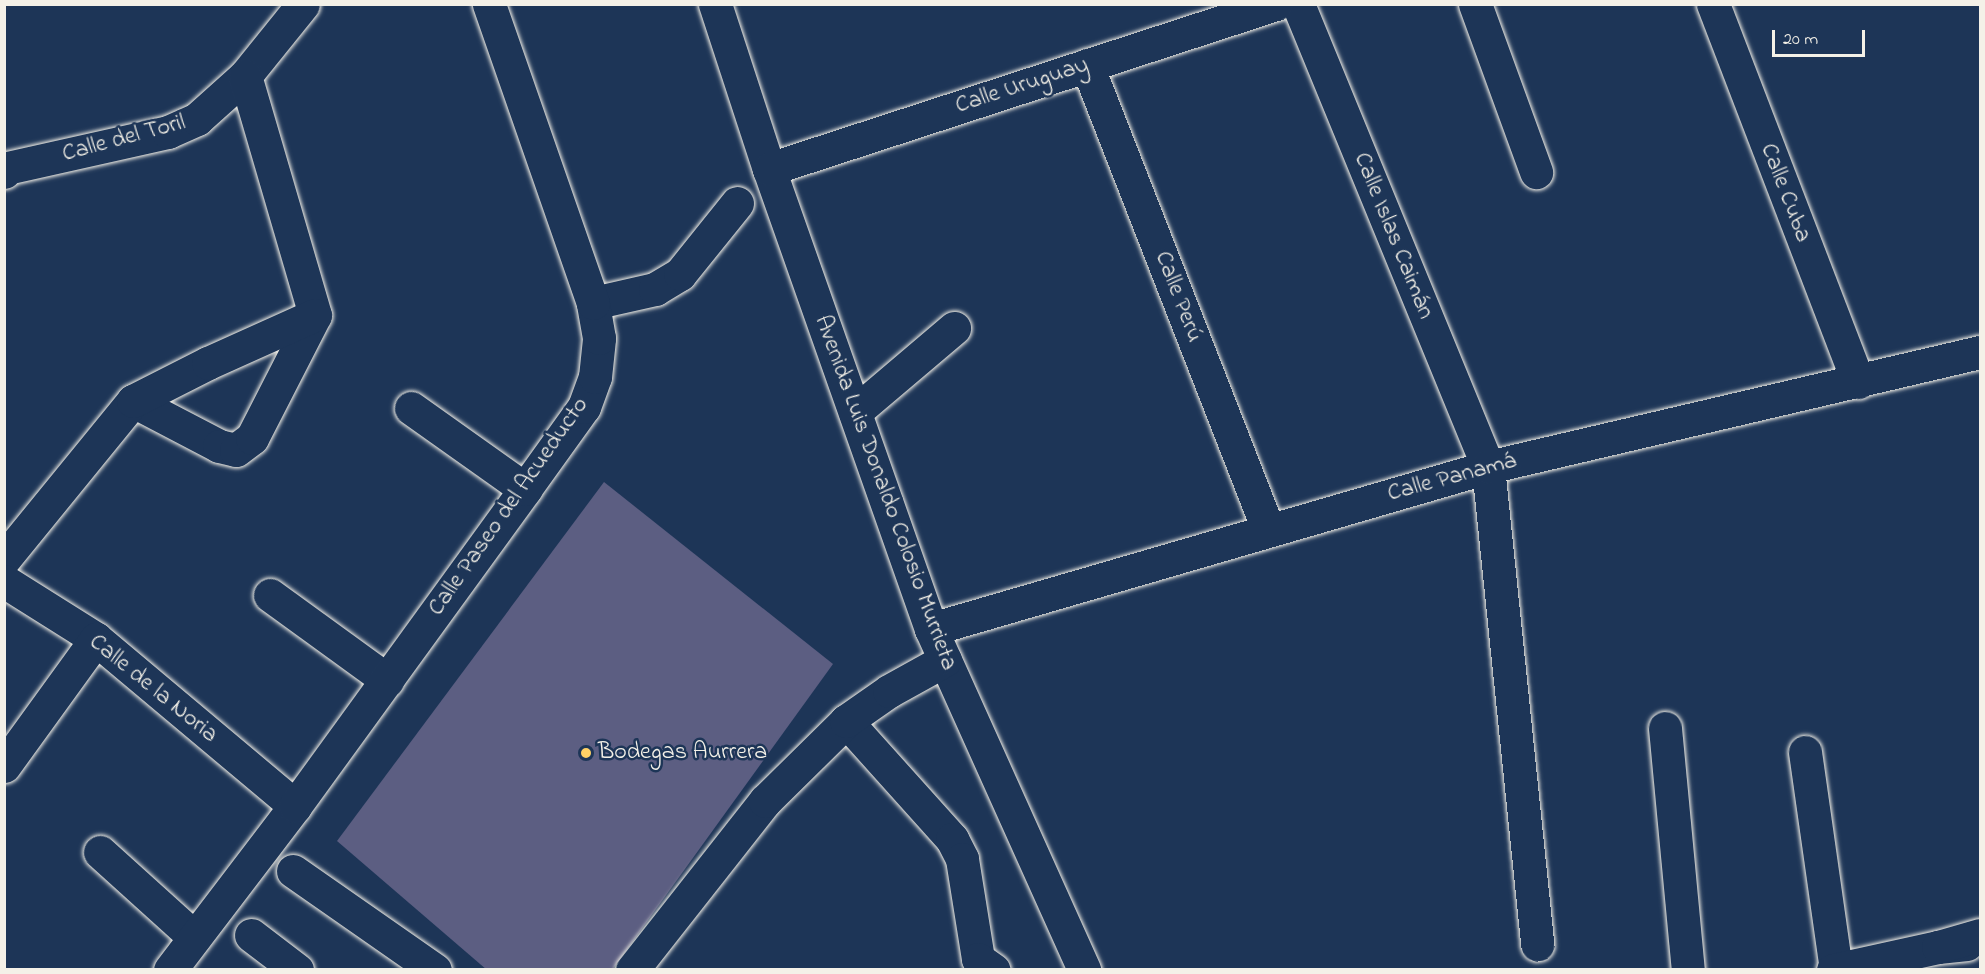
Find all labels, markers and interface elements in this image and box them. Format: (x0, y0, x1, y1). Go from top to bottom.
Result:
scale bar (1775, 18, 1868, 56)
text: 20 m (1783, 27, 1818, 53)
street label: Calle Uruguay (952, 51, 1092, 121)
street label: Calle del Toril (59, 109, 189, 169)
street label: Calle Cuba (1753, 140, 1817, 246)
street label: Calle Islas Caimán (1346, 149, 1440, 323)
street label: Calle Perú (1147, 247, 1209, 347)
street label: Avenida Luis Donaldo Colosio Murrieta (807, 312, 963, 674)
street label: Calle Paseo del Acueducto (423, 392, 595, 622)
street label: Calle Panamá (1385, 447, 1519, 509)
street label: Calle de la Noria (83, 628, 223, 750)
place label: Bodegas Aurrera (598, 739, 767, 767)
marker: Bodegas Aurrera (579, 746, 593, 760)

